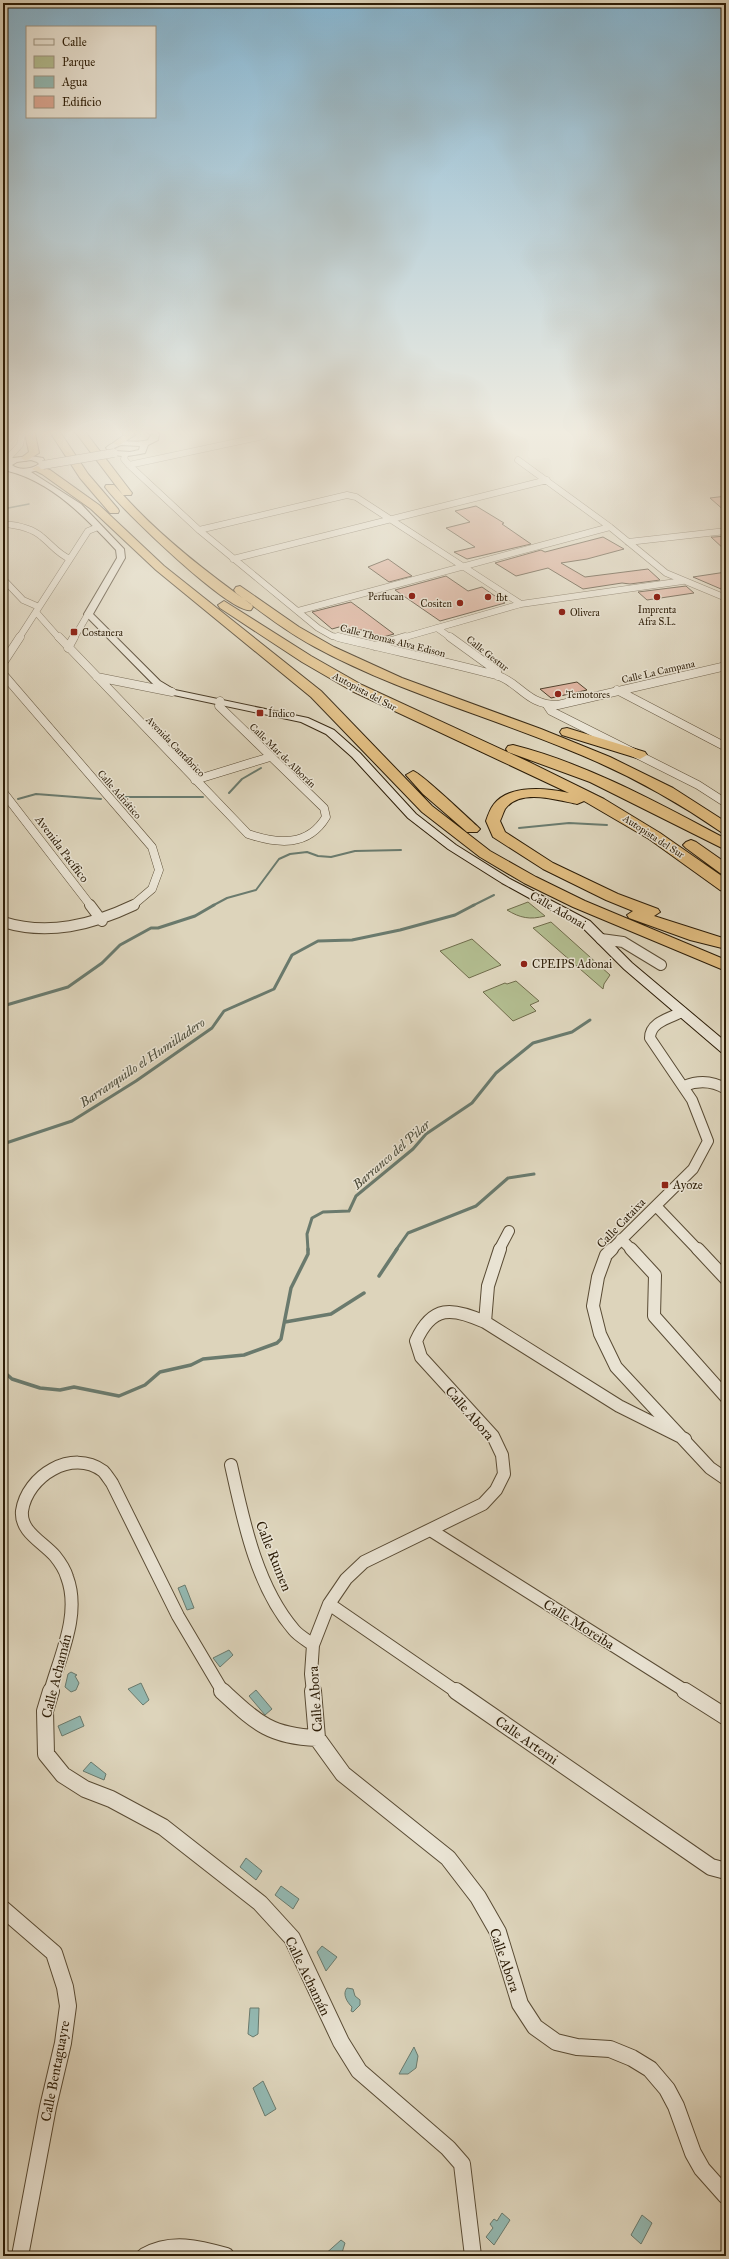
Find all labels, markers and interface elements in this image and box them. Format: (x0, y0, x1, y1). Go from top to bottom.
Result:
legend (26, 26, 156, 118)
text: Calle (62, 35, 87, 49)
text: Parque (62, 55, 95, 70)
text: Agua (61, 75, 88, 90)
text: Edificio (62, 95, 101, 109)
place label: Perfucan (368, 591, 405, 603)
marker: Perfucan (407, 591, 417, 601)
marker: fbt (483, 592, 493, 602)
place label: fbt (496, 592, 508, 604)
marker: Imprenta Afra S.L. (652, 592, 662, 602)
place label: Cositen (421, 598, 453, 610)
marker: Cositen (455, 598, 465, 608)
place label: Imprenta Afra S.L. (637, 604, 677, 628)
marker: Olivera (557, 607, 567, 617)
place label: Olivera (570, 607, 601, 619)
street label: Calle Thomas Alva Edison (339, 622, 447, 660)
marker: Costanera (69, 627, 79, 637)
place label: Costanera (82, 627, 124, 639)
street label: Calle Gestur (464, 634, 511, 674)
street label: Calle La Campana (620, 658, 697, 686)
street label: Autopista del Sur (330, 669, 399, 714)
marker: Temotores (553, 689, 563, 699)
place label: Temotores (566, 689, 610, 701)
place label: Índico (268, 706, 295, 720)
marker: Índico (255, 708, 265, 718)
street label: Avenida Cantábrico (143, 713, 207, 779)
street label: Calle Mar de Alborán (247, 721, 318, 791)
street label: Calle Adriático (95, 768, 144, 822)
street label: Avenida Pacífico (32, 812, 92, 885)
street label: Autopista del Sur (620, 812, 687, 861)
street label: Calle Adonai (528, 888, 589, 932)
place label: CPEIPS Adonai (532, 957, 613, 971)
marker: CPEIPS Adonai (519, 959, 529, 969)
water label: Barranquillo el Humilladero (76, 1015, 208, 1111)
water label: Barranco del Pilar (349, 1116, 434, 1194)
place label: Ayoze (672, 1178, 703, 1192)
marker: Ayoze (660, 1180, 670, 1190)
street label: Calle Cataixa (594, 1195, 649, 1251)
street label: Calle Abora (441, 1383, 498, 1444)
street label: Calle Rumen (252, 1519, 295, 1594)
street label: Calle Moreiba (540, 1596, 618, 1653)
street label: Calle Achamán (38, 1632, 75, 1720)
street label: Calle Abora (305, 1665, 326, 1733)
street label: Calle Artemi (492, 1713, 562, 1768)
street label: Calle Abora (486, 1926, 523, 1994)
street label: Calle Achamán (281, 1934, 334, 2019)
street label: Calle Bentaguayre (37, 2019, 74, 2123)

